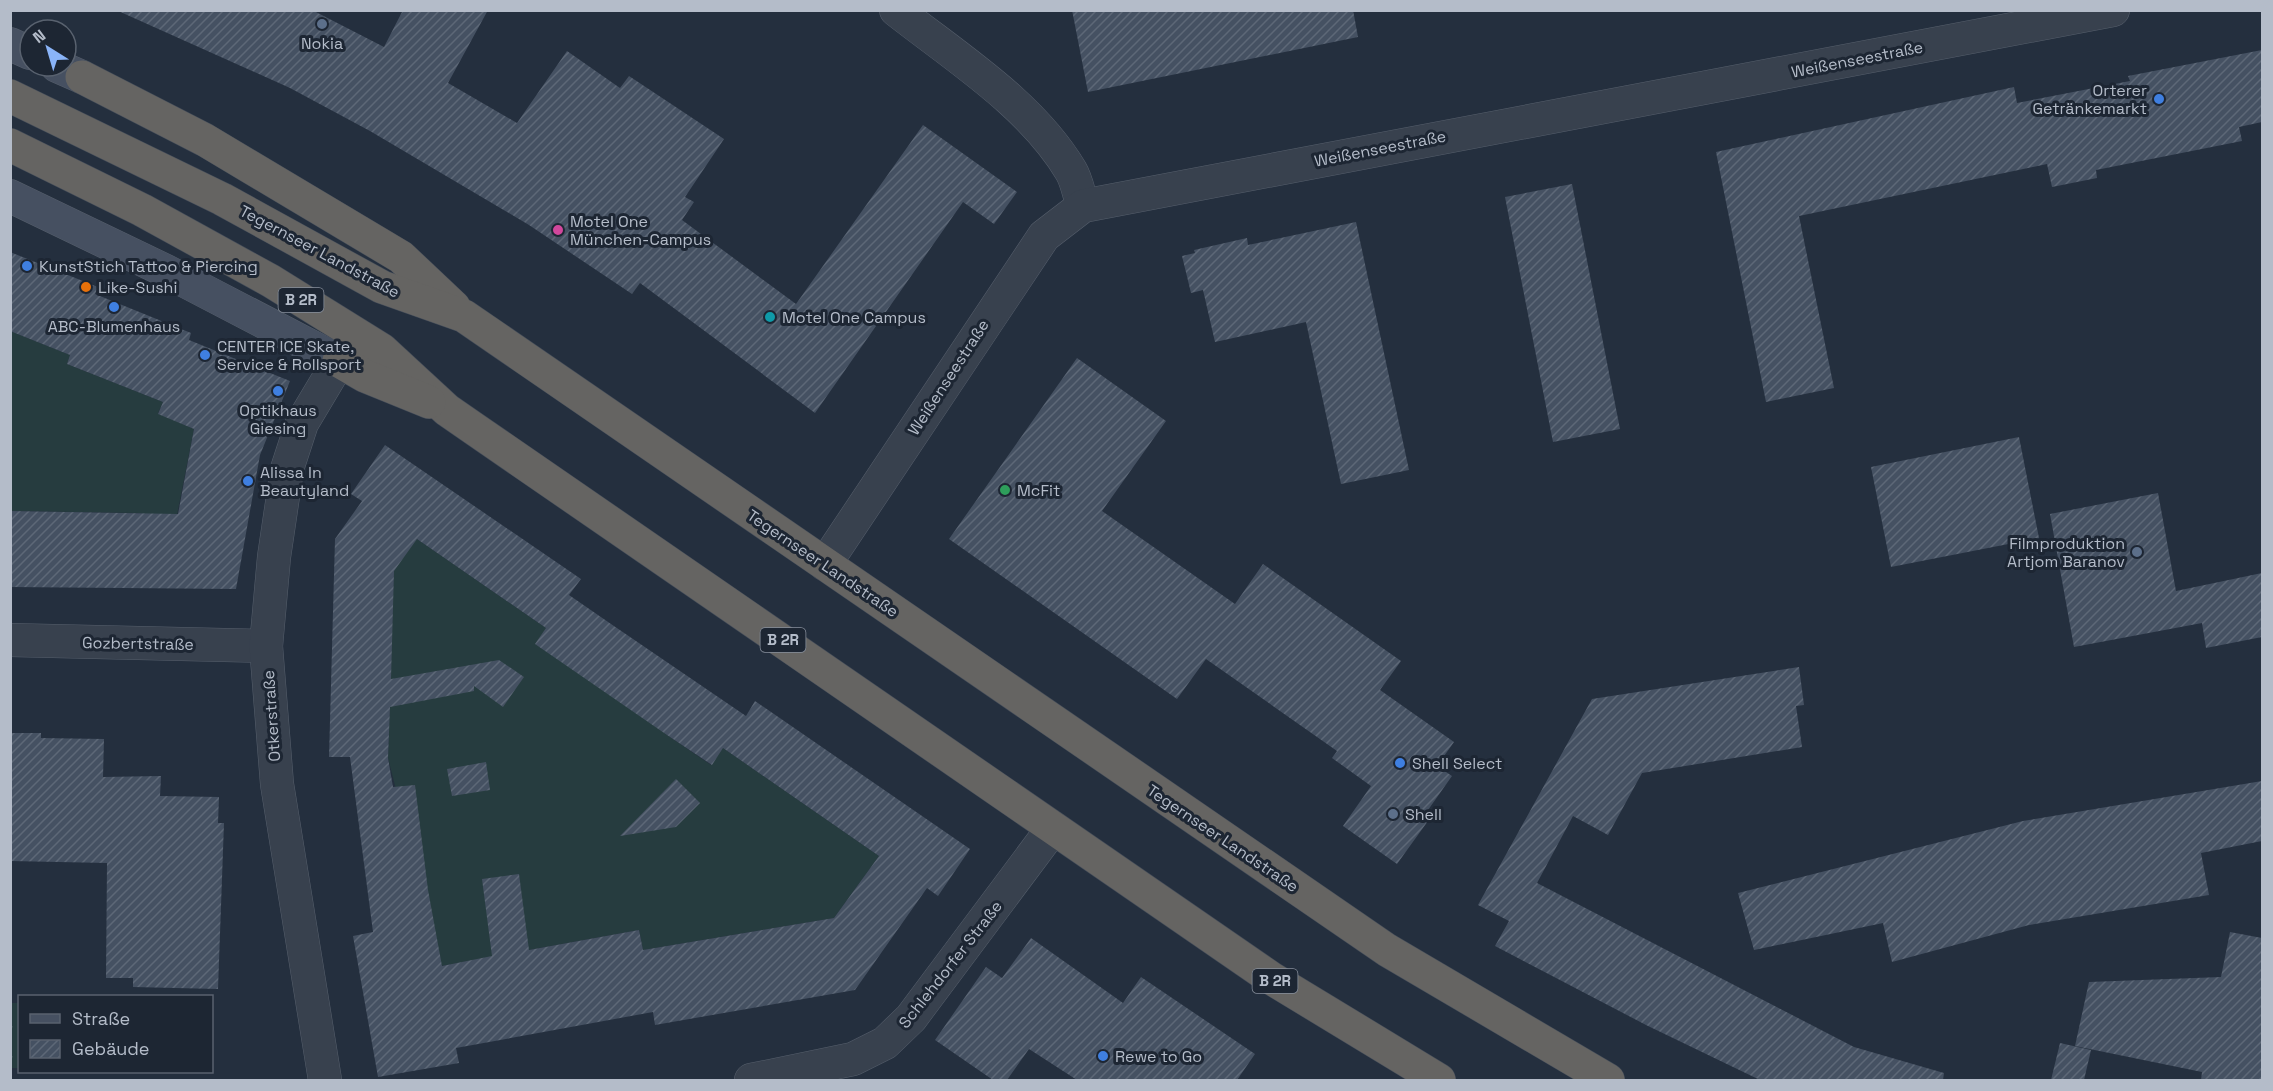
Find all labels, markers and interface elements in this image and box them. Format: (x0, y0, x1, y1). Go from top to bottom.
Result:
marker: Nokia (315, 17, 329, 31)
north arrow (18, 18, 78, 78)
text: N (29, 25, 50, 48)
place label: Nokia (301, 33, 343, 54)
street label: Weißenseestraße (1789, 36, 1925, 83)
place label: Orterer Getränkemarkt (2033, 80, 2147, 119)
marker: Orterer Getränkemarkt (2152, 92, 2166, 106)
street label: Weißenseestraße (1312, 125, 1448, 172)
street label: Tegernseer Landstraße (236, 200, 404, 303)
place label: Motel One München-Campus (570, 211, 711, 250)
marker: Motel One München-Campus (551, 223, 565, 237)
place label: KunstStich Tattoo & Piercing (39, 256, 258, 277)
marker: KunstStich Tattoo & Piercing (20, 259, 34, 273)
place label: Like-Sushi (98, 277, 177, 298)
marker: Like-Sushi (79, 280, 93, 294)
road number: B 2R (278, 288, 324, 312)
marker: ABC-Blumenhaus (107, 300, 121, 314)
place label: Motel One Campus (782, 307, 926, 328)
marker: Motel One Campus (763, 310, 777, 324)
street label: Weißenseestraße (903, 315, 994, 439)
place label: ABC-Blumenhaus (48, 316, 180, 337)
place label: CENTER ICE Skate, Service & Rollsport (217, 336, 362, 375)
marker: CENTER ICE Skate, Service & Rollsport (198, 348, 212, 362)
marker: Optikhaus Giesing (271, 384, 285, 398)
place label: Optikhaus Giesing (239, 400, 317, 439)
place label: Alissa In Beautyland (260, 462, 349, 501)
marker: Alissa In Beautyland (241, 474, 255, 488)
place label: McFit (1017, 480, 1060, 501)
marker: McFit (998, 483, 1012, 497)
street label: Tegernseer Landstraße (743, 505, 903, 622)
place label: Filmproduktion Artjom Baranov (2007, 533, 2125, 572)
marker: Filmproduktion Artjom Baranov (2130, 545, 2144, 559)
road number: B 2R (760, 628, 806, 652)
street label: Gozbertstraße (82, 632, 194, 655)
street label: Otkerstraße (258, 670, 285, 762)
place label: Shell Select (1412, 753, 1502, 774)
marker: Shell Select (1393, 756, 1407, 770)
street label: Tegernseer Landstraße (1143, 780, 1303, 897)
place label: Shell (1405, 804, 1442, 825)
marker: Shell (1386, 807, 1400, 821)
street label: Schlehdorfer Straße (894, 896, 1007, 1032)
road number: B 2R (1252, 969, 1298, 993)
legend (18, 995, 213, 1073)
text: Straße (72, 1007, 130, 1030)
text: Gebäude (72, 1037, 150, 1060)
place label: Rewe to Go (1115, 1046, 1202, 1067)
marker: Rewe to Go (1096, 1049, 1110, 1063)

